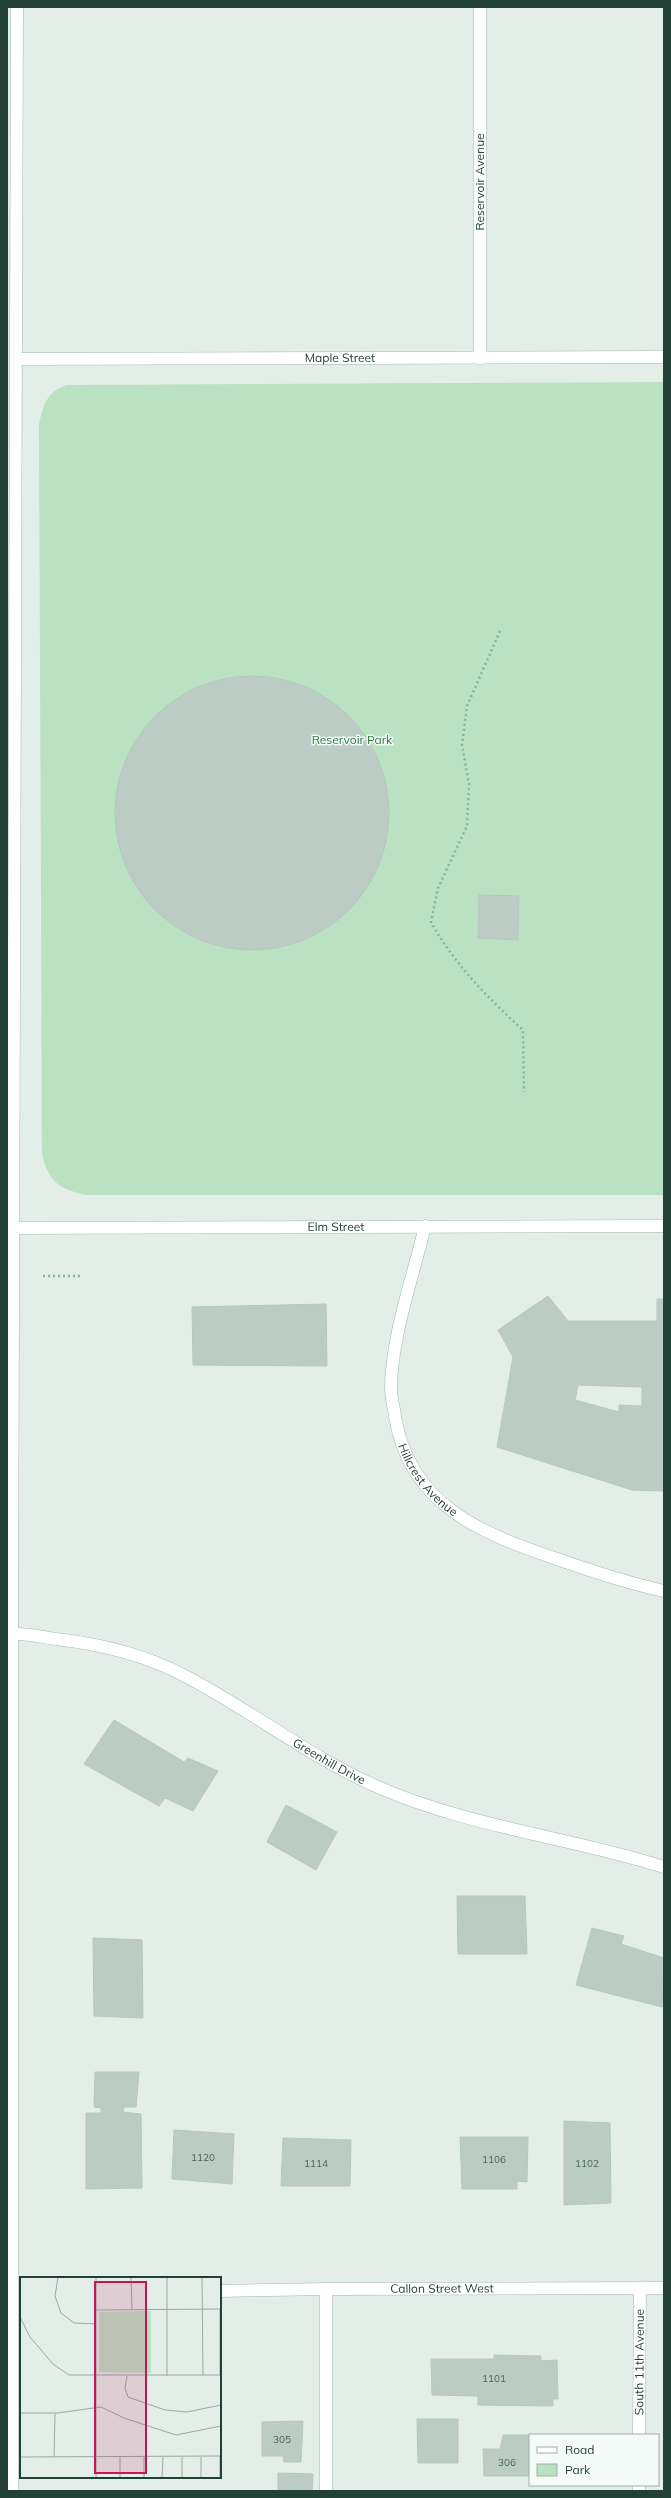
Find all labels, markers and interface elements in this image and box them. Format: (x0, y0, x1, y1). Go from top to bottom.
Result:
street label: Reservoir Avenue (472, 133, 487, 231)
street label: Maple Street (305, 350, 375, 365)
park label: Reservoir Park (312, 732, 393, 747)
street label: Elm Street (308, 1219, 364, 1234)
street label: Hillcrest Avenue (395, 1441, 461, 1519)
street label: Greenhill Drive (290, 1735, 368, 1787)
house number: 1120 (191, 2151, 215, 2164)
house number: 1106 (482, 2153, 506, 2166)
house number: 1114 (304, 2157, 328, 2170)
house number: 1102 (575, 2157, 599, 2170)
inset map (20, 2277, 221, 2478)
street label: Callon Street West (390, 2281, 494, 2296)
street label: South 11th Avenue (631, 2309, 647, 2415)
house number: 1101 (482, 2372, 506, 2385)
house number: 305 (273, 2433, 291, 2446)
legend (529, 2434, 659, 2486)
text: Road (565, 2442, 594, 2457)
house number: 306 (498, 2456, 516, 2469)
text: Park (565, 2462, 591, 2477)

